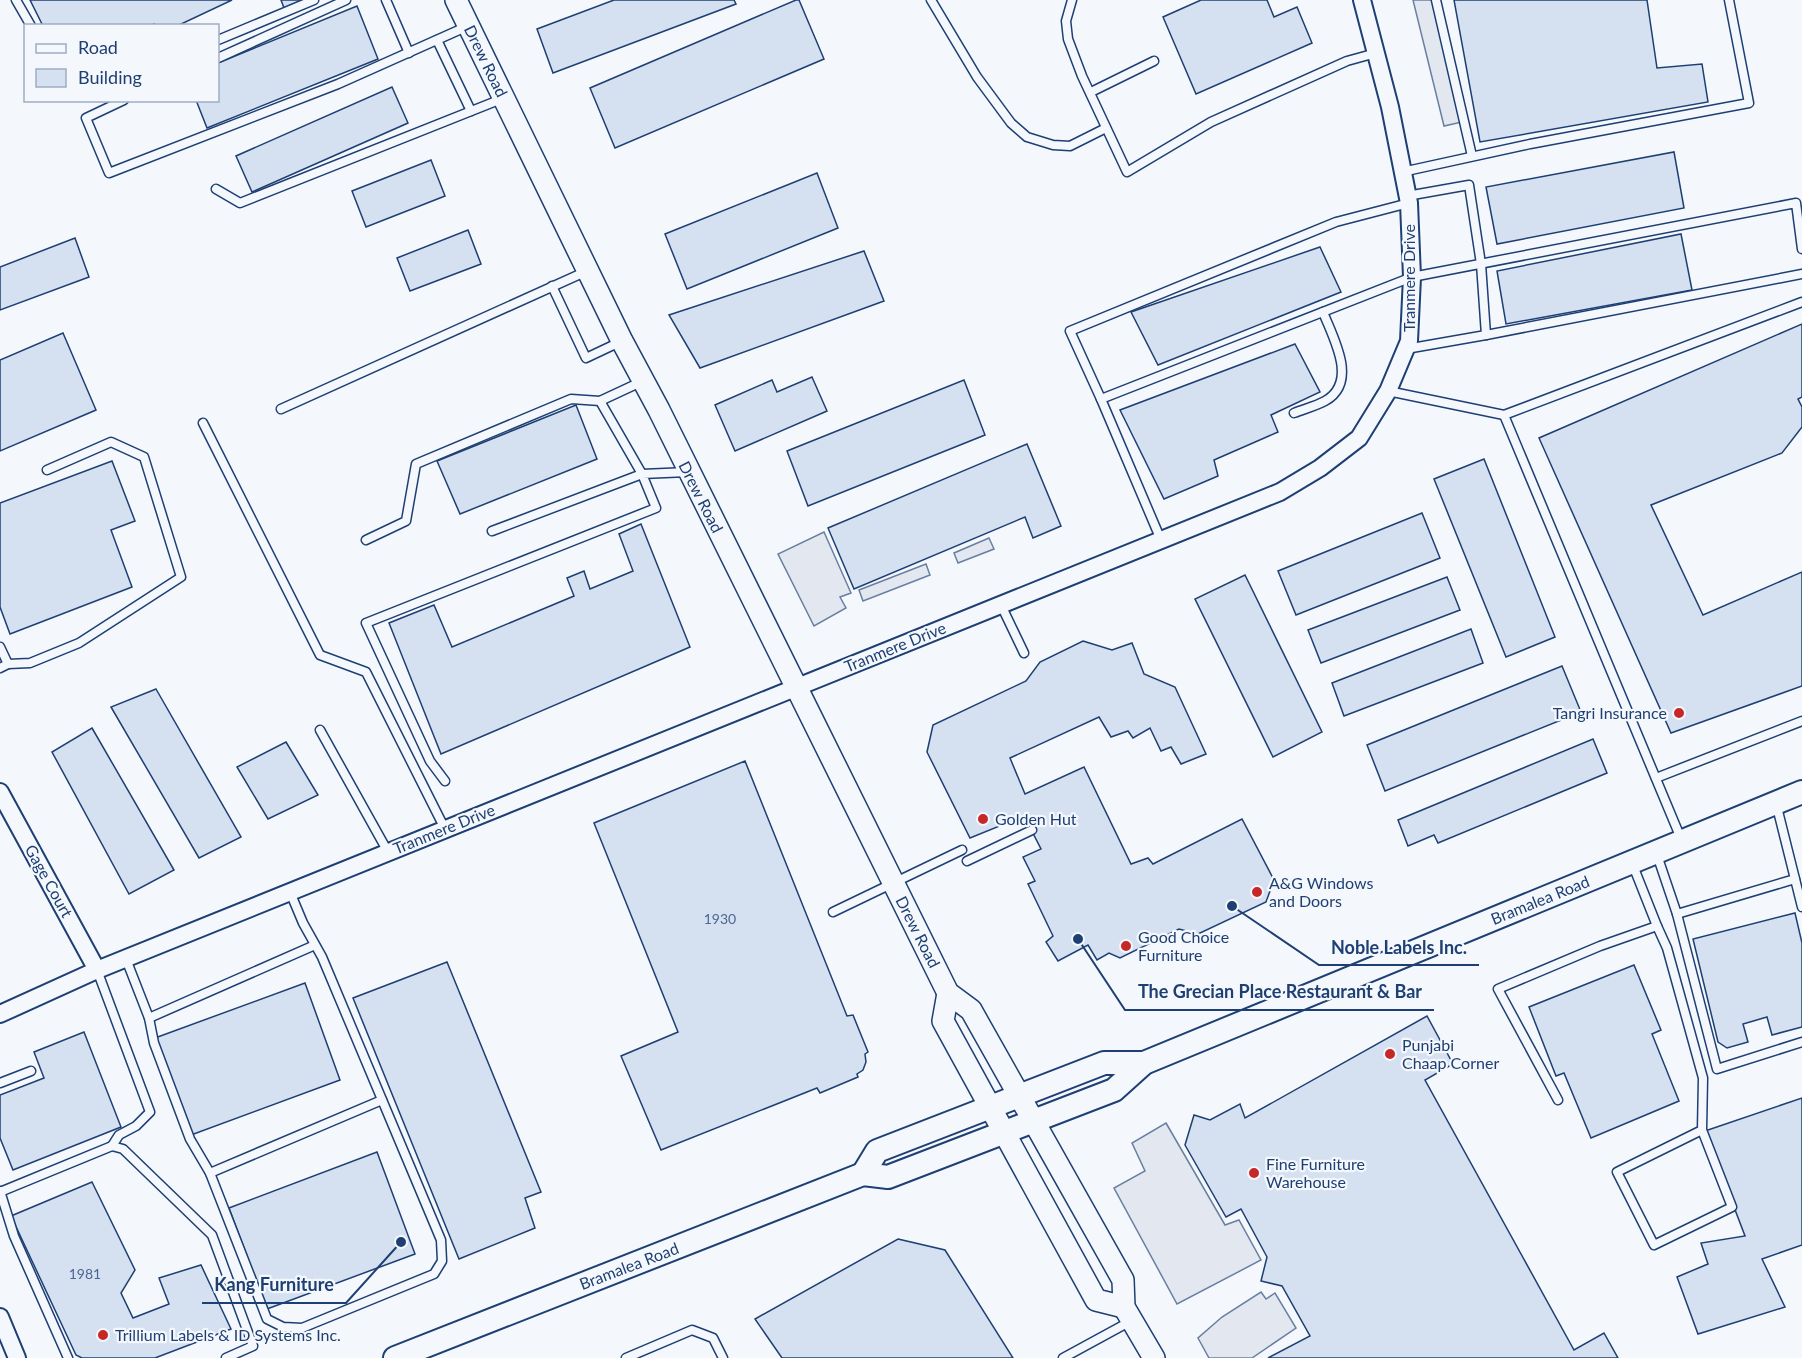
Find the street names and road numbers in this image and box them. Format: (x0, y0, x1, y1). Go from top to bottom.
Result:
street label: Drew Road (461, 22, 512, 100)
street label: Tranmere Drive (1399, 224, 1418, 332)
street label: Drew Road (675, 458, 728, 536)
street label: Tranmere Drive (841, 617, 948, 676)
street label: Tranmere Drive (390, 799, 497, 858)
street label: Gage Court (22, 841, 77, 921)
street label: Bramalea Road (1488, 871, 1592, 928)
street label: Drew Road (892, 893, 945, 971)
street label: Bramalea Road (577, 1238, 681, 1293)

